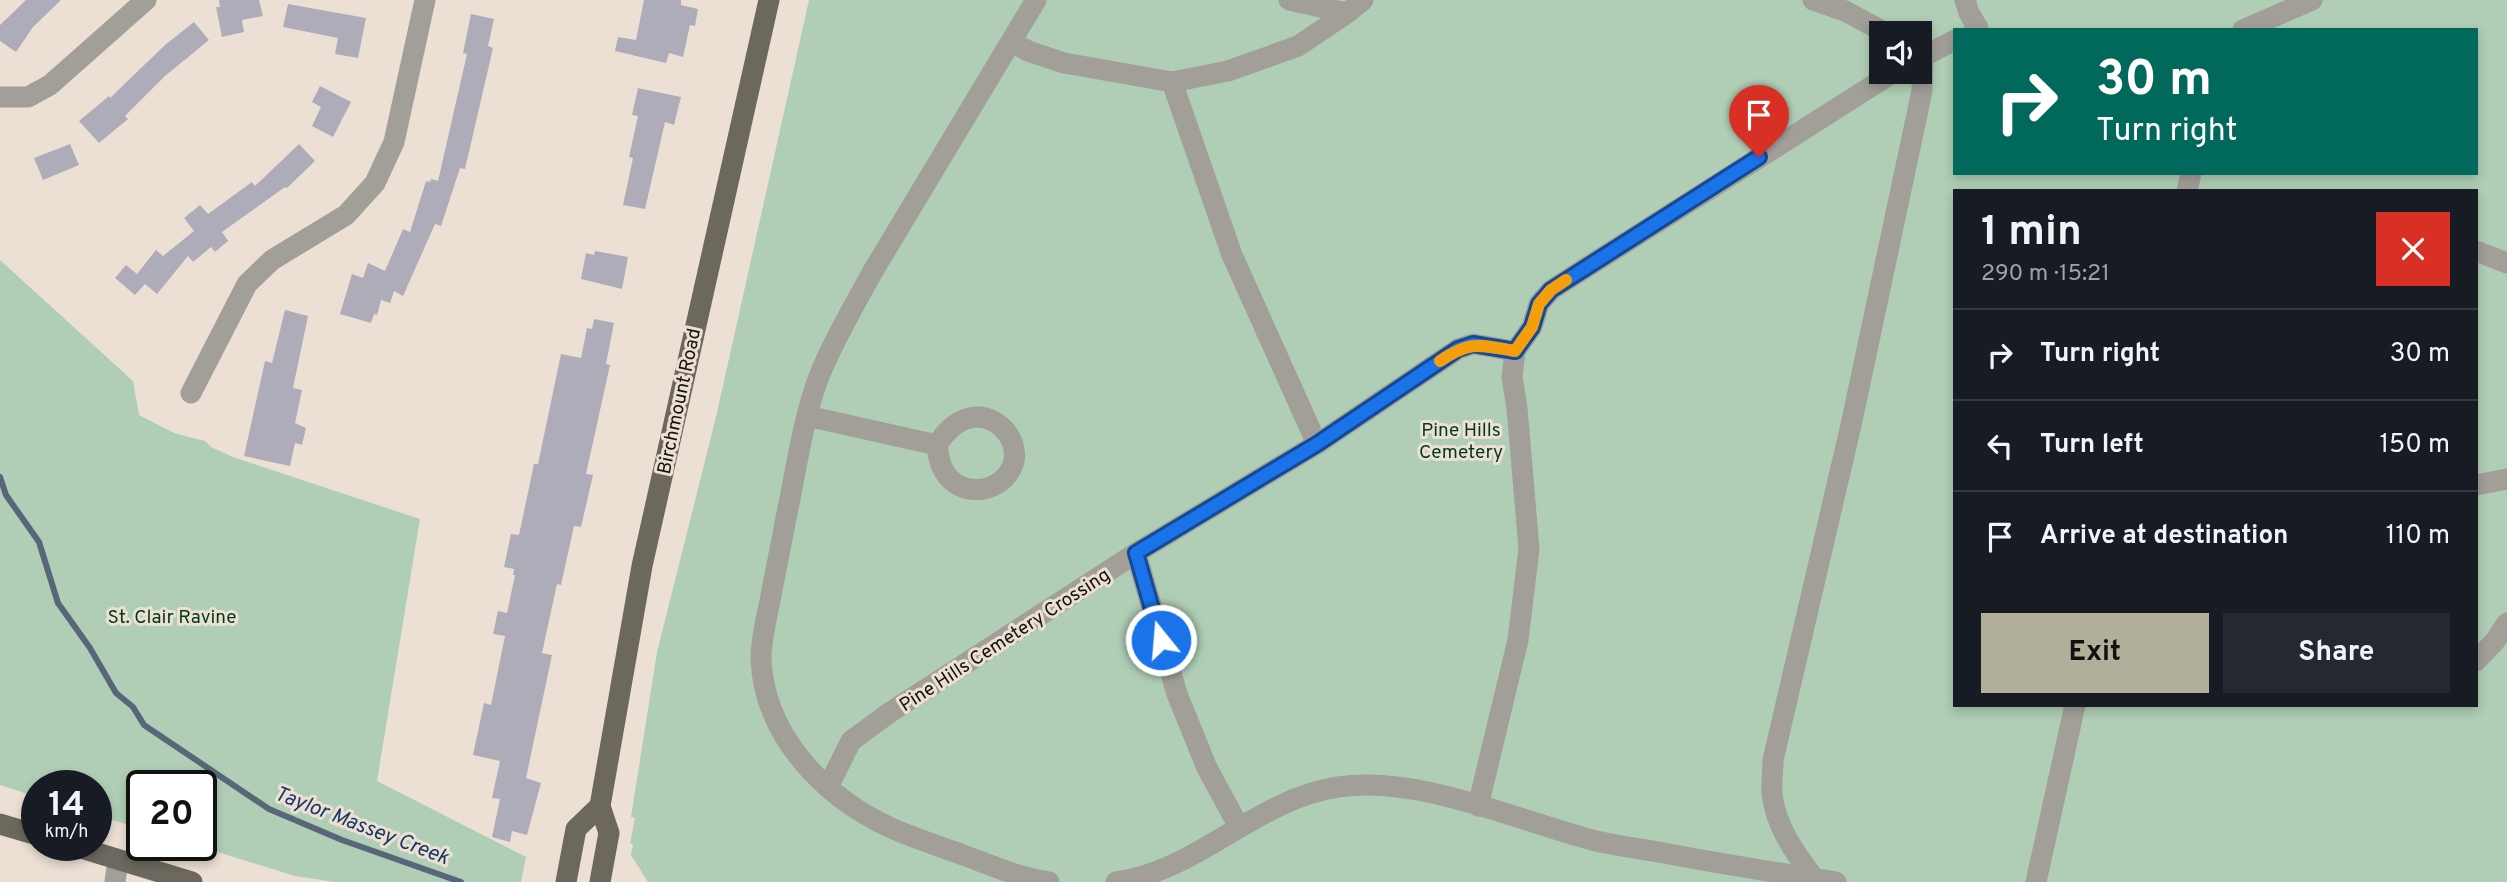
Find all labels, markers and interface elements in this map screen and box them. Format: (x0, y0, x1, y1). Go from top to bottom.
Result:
map controls (1869, 21, 1932, 84)
button: sound (1869, 21, 1932, 84)
text: 30 m (2096, 51, 2212, 113)
icon: right (1981, 56, 2072, 147)
pin (1729, 85, 1789, 157)
icon: arrive (1740, 96, 1778, 134)
text: Turn right (2096, 112, 2238, 152)
text: 1 min (1981, 207, 2082, 260)
button: close (2376, 212, 2450, 286)
text: 290 m · 15:21 (1981, 260, 2110, 289)
street label: Birchmount Road (653, 326, 707, 477)
icon: right (1981, 336, 2019, 374)
text: Turn right (2040, 338, 2160, 371)
text: 30 m (2390, 338, 2450, 371)
park label: Pine Hills Cemetery (1419, 419, 1503, 465)
icon: left (1981, 427, 2019, 465)
text: Turn left (2040, 429, 2144, 462)
text: 150 m (2379, 429, 2450, 462)
icon: arrive (1981, 518, 2019, 556)
text: Arrive at destination (2040, 520, 2288, 553)
text: 110 m (2386, 520, 2450, 553)
street label: Pine Hills Cemetery Crossing (895, 563, 1115, 718)
position arrow (1124, 603, 1198, 677)
park label: St. Clair Ravine (108, 606, 236, 630)
button: Exit (1981, 613, 2209, 693)
button: Share (2223, 613, 2450, 693)
speed limit sign: 20 (126, 770, 217, 861)
water label: Taylor Massey Creek (270, 781, 453, 872)
text: 14 (48, 784, 85, 828)
text: km/h (45, 821, 88, 844)

